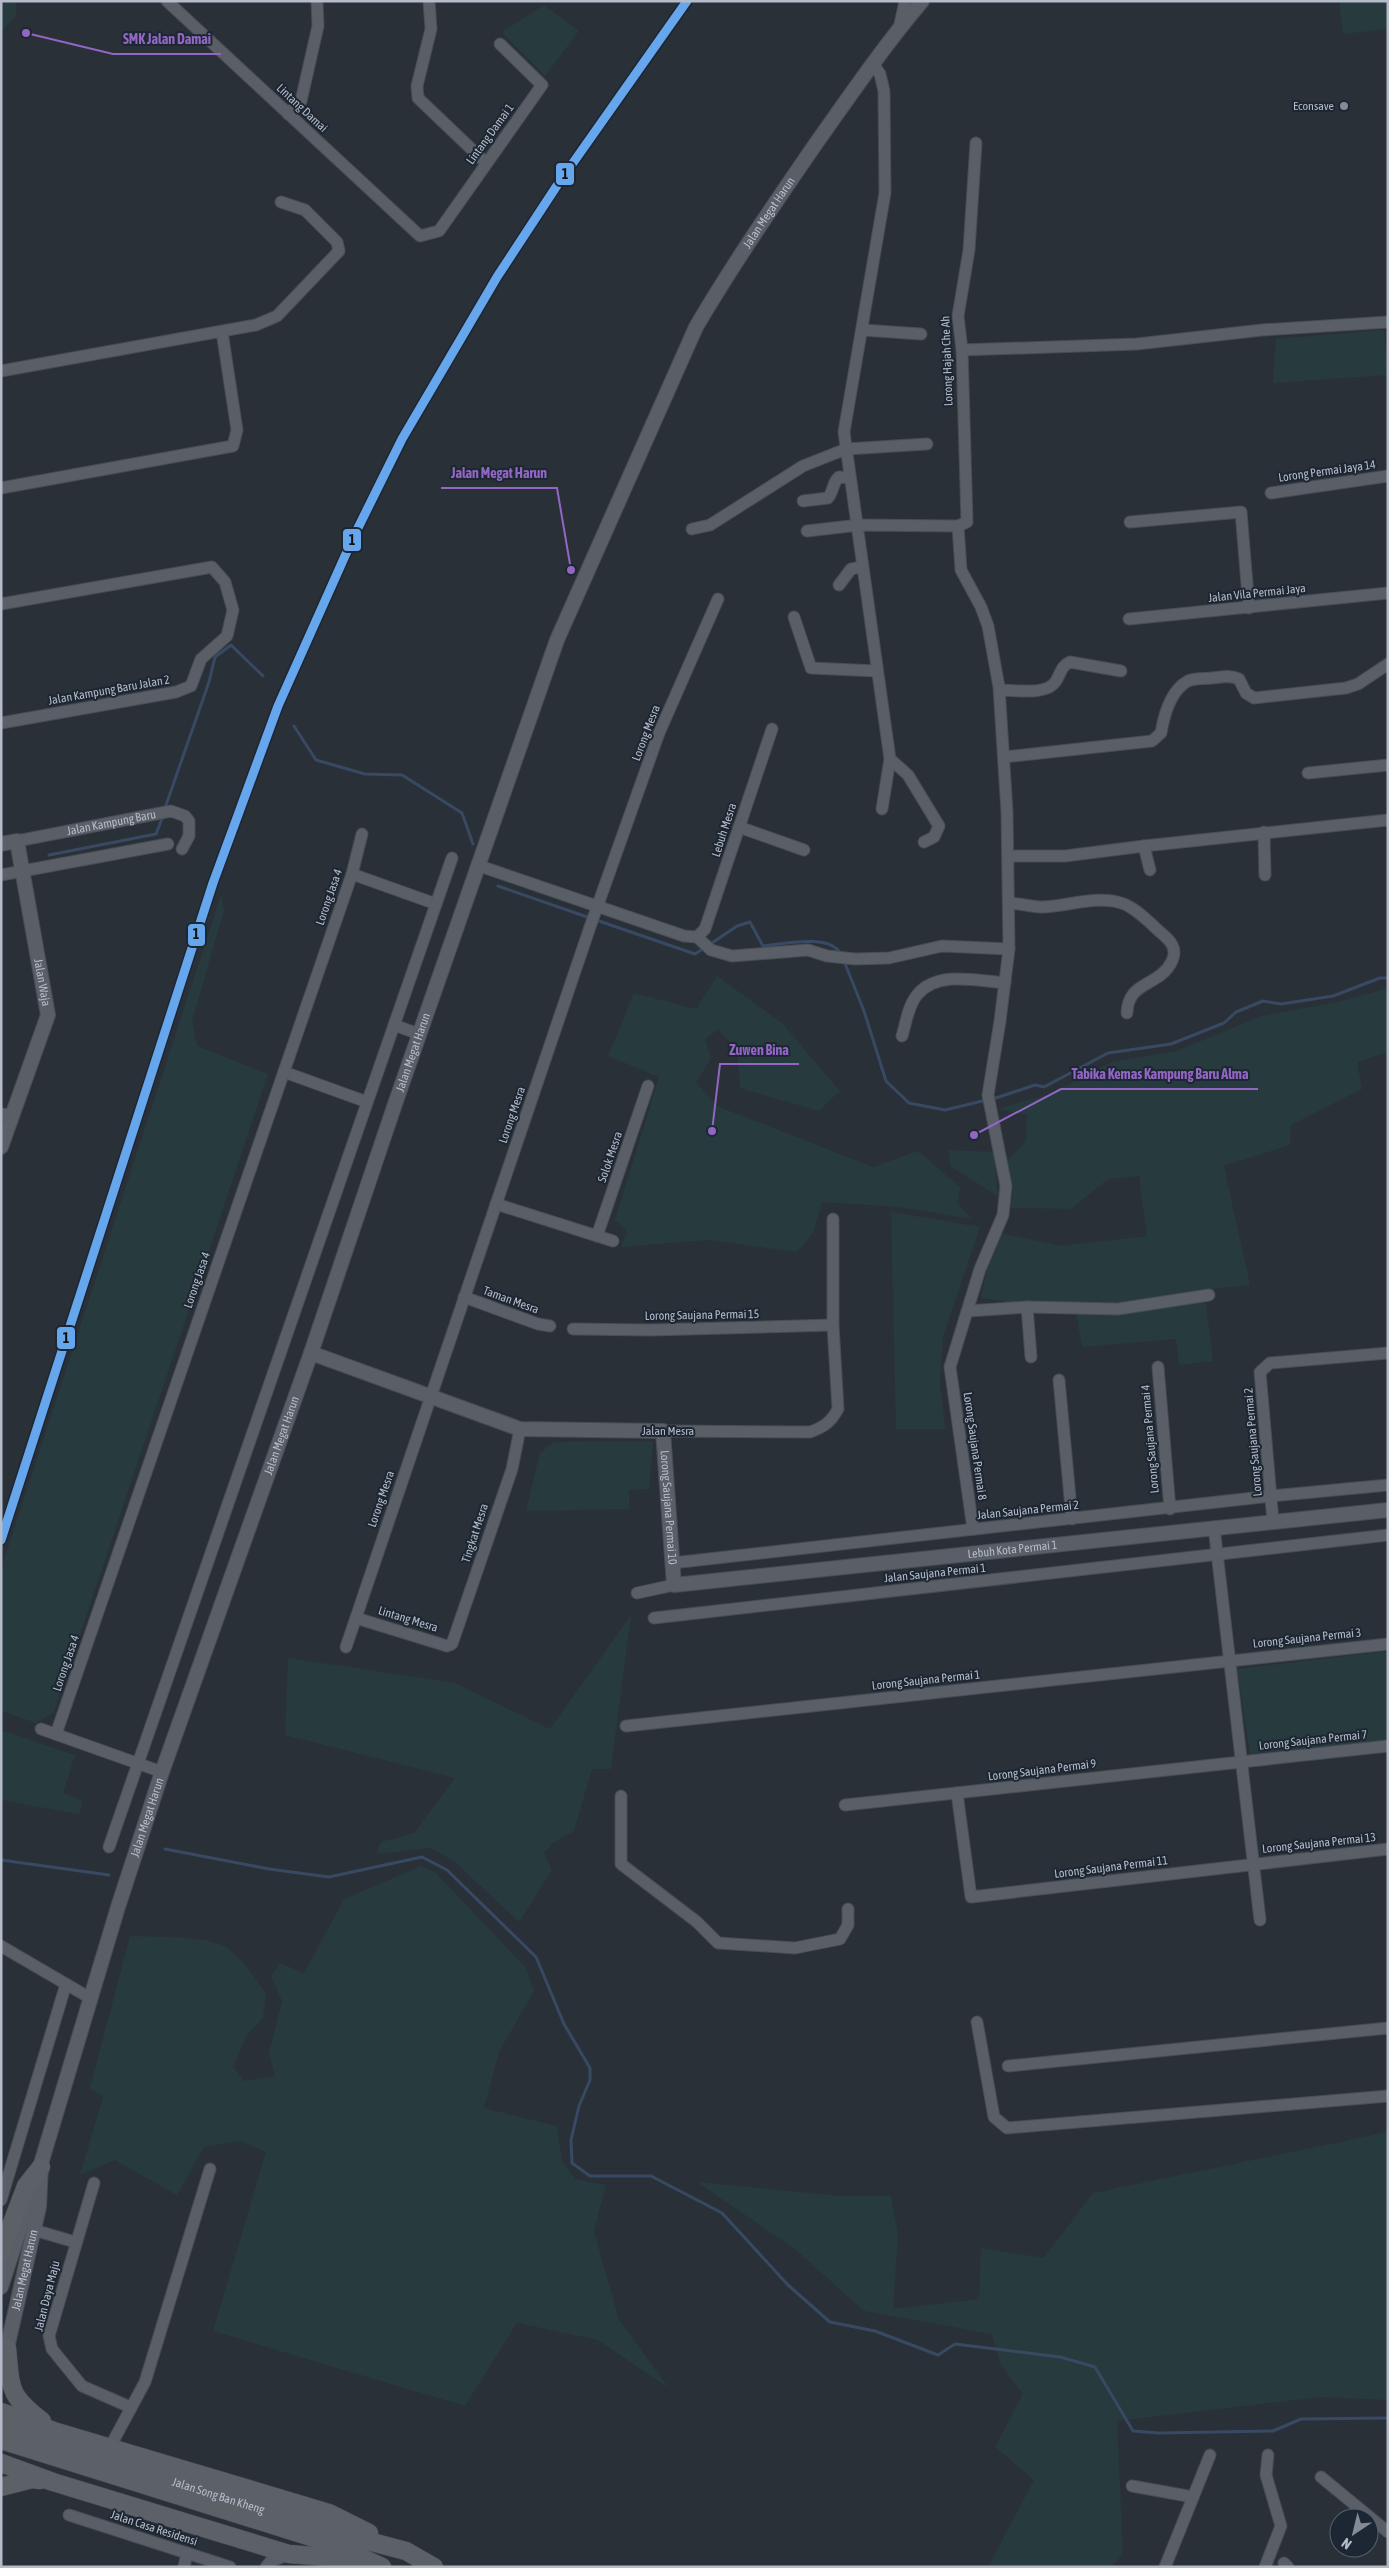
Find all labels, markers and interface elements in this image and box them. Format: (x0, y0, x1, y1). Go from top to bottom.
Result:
callout: SMK Jalan Damai (113, 25, 221, 54)
text: SMK Jalan Damai (123, 31, 211, 47)
street label: Lintang Damai (274, 81, 330, 135)
place label: Econsave (1293, 99, 1334, 113)
marker: Econsave (1338, 100, 1350, 112)
street label: Lintang Damai 1 (463, 101, 517, 167)
line badge: 1 (555, 162, 575, 186)
text: 1 (562, 166, 569, 182)
street label: Jalan Megat Harun (740, 174, 798, 251)
street label: Lorong Hajah Che Ah (938, 316, 956, 406)
street label: Lorong Permai Jaya 14 (1277, 457, 1377, 485)
callout: Jalan Megat Harun (441, 459, 557, 488)
text: Jalan Megat Harun (450, 465, 547, 481)
line badge: 1 (342, 528, 362, 552)
text: 1 (349, 532, 356, 548)
street label: Jalan Vila Permai Jaya (1208, 581, 1306, 605)
street label: Jalan Kampung Baru Jalan 2 (47, 672, 171, 708)
street label: Lorong Mesra (629, 703, 663, 763)
street label: Lebuh Mesra (709, 801, 739, 859)
street label: Jalan Kampung Baru (66, 807, 157, 838)
street label: Lorong Jasa 4 (313, 867, 345, 927)
line badge: 1 (187, 923, 206, 947)
text: 1 (193, 926, 200, 942)
street label: Jalan Waja (31, 958, 53, 1007)
street label: Jalan Megat Harun (393, 1011, 433, 1094)
callout: Zuwen Bina (720, 1035, 799, 1064)
text: Zuwen Bina (729, 1042, 789, 1058)
callout: Tabika Kemas Kampung Baru Alma (1061, 1060, 1258, 1089)
text: Tabika Kemas Kampung Baru Alma (1072, 1066, 1249, 1082)
street label: Lorong Mesra (496, 1085, 528, 1145)
street label: Solok Mesra (595, 1130, 625, 1184)
street label: Lorong Jasa 4 (181, 1250, 213, 1310)
street label: Taman Mesra (481, 1283, 541, 1317)
street label: Lorong Saujana Permai 15 (645, 1307, 759, 1323)
line badge: 1 (56, 1326, 76, 1350)
text: 1 (63, 1330, 70, 1346)
street label: Lorong Saujana Permai 4 (1138, 1384, 1162, 1494)
street label: Lorong Saujana Permai 2 (1241, 1387, 1265, 1497)
street label: Lorong Saujana Permai 8 (960, 1391, 990, 1501)
street label: Jalan Megat Harun (261, 1394, 302, 1477)
street label: Jalan Mesra (642, 1424, 694, 1438)
street label: Lorong Saujana Permai 10 (657, 1450, 680, 1565)
street label: Lorong Mesra (365, 1469, 397, 1529)
street label: Jalan Saujana Permai 2 (976, 1498, 1080, 1522)
street label: Tingkat Mesra (459, 1502, 491, 1564)
street label: Lebuh Kota Permai 1 (967, 1538, 1058, 1561)
street label: Jalan Saujana Permai 1 (883, 1561, 987, 1585)
street label: Lintang Mesra (377, 1603, 439, 1635)
street label: Lorong Saujana Permai 3 (1252, 1625, 1362, 1651)
street label: Lorong Jasa 4 (50, 1633, 82, 1693)
street label: Lorong Saujana Permai 1 (871, 1667, 981, 1693)
street label: Lorong Saujana Permai 7 (1258, 1727, 1368, 1753)
street label: Lorong Saujana Permai 9 (987, 1756, 1097, 1784)
street label: Jalan Megat Harun (128, 1776, 167, 1859)
street label: Lorong Saujana Permai 13 (1261, 1830, 1377, 1856)
street label: Lorong Saujana Permai 11 (1053, 1853, 1169, 1881)
street label: Jalan Megat Harun (9, 2228, 41, 2312)
street label: Jalan Daya Maju (31, 2259, 63, 2333)
street label: Jalan Song Ban Kheng (170, 2475, 267, 2517)
street label: Jalan Casa Residensi (109, 2507, 199, 2549)
north arrow (1329, 2508, 1379, 2558)
text: N (1339, 2535, 1355, 2553)

